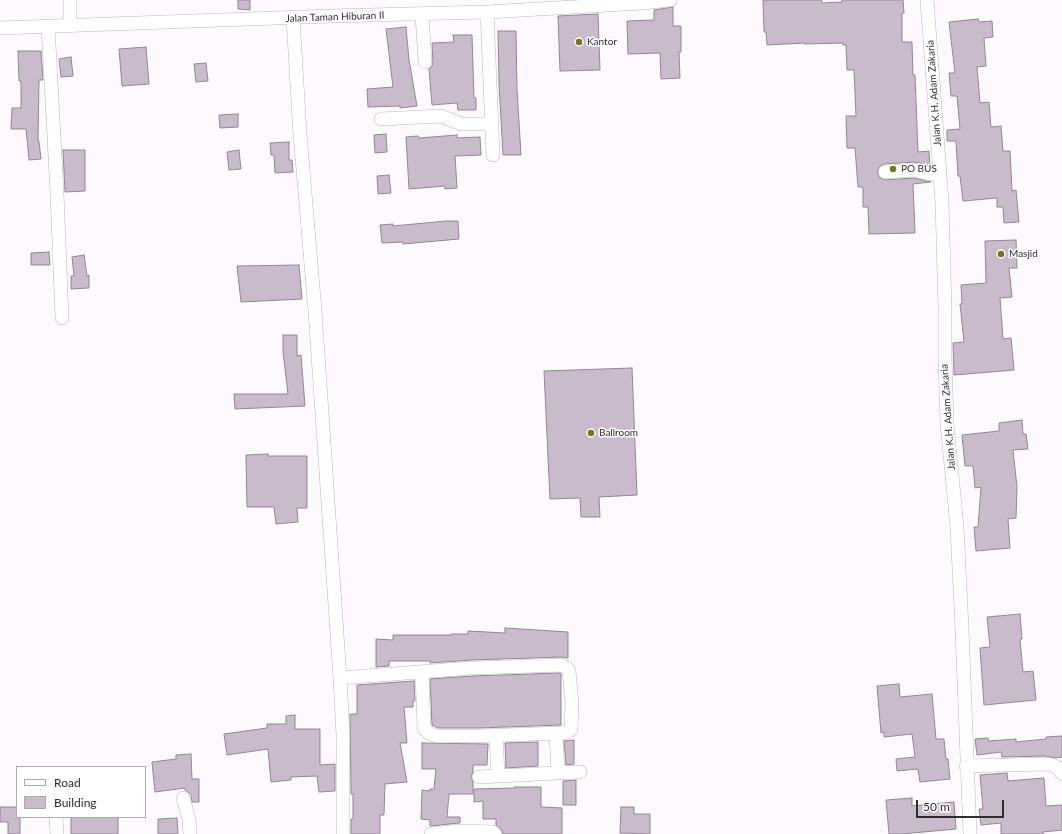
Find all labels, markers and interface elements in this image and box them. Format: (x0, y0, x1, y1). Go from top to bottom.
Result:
street label: Jalan Taman Hiburan II (285, 9, 385, 25)
place label: Kantor (587, 36, 617, 48)
marker: Kantor (574, 37, 584, 47)
street label: Jalan K.H. Adam Zakaria (924, 40, 944, 146)
place label: PO BUS (901, 163, 937, 175)
marker: PO BUS (888, 164, 898, 174)
place label: Masjid (1009, 248, 1038, 260)
marker: Masjid (996, 249, 1006, 259)
street label: Jalan K.H. Adam Zakaria (938, 364, 958, 470)
place label: Ballroom (599, 427, 638, 439)
marker: Ballroom (586, 428, 596, 438)
legend (16, 766, 146, 818)
text: Road (54, 775, 81, 790)
scale bar (918, 792, 1006, 818)
text: Building (54, 795, 97, 810)
text: 50 m (923, 799, 950, 814)

